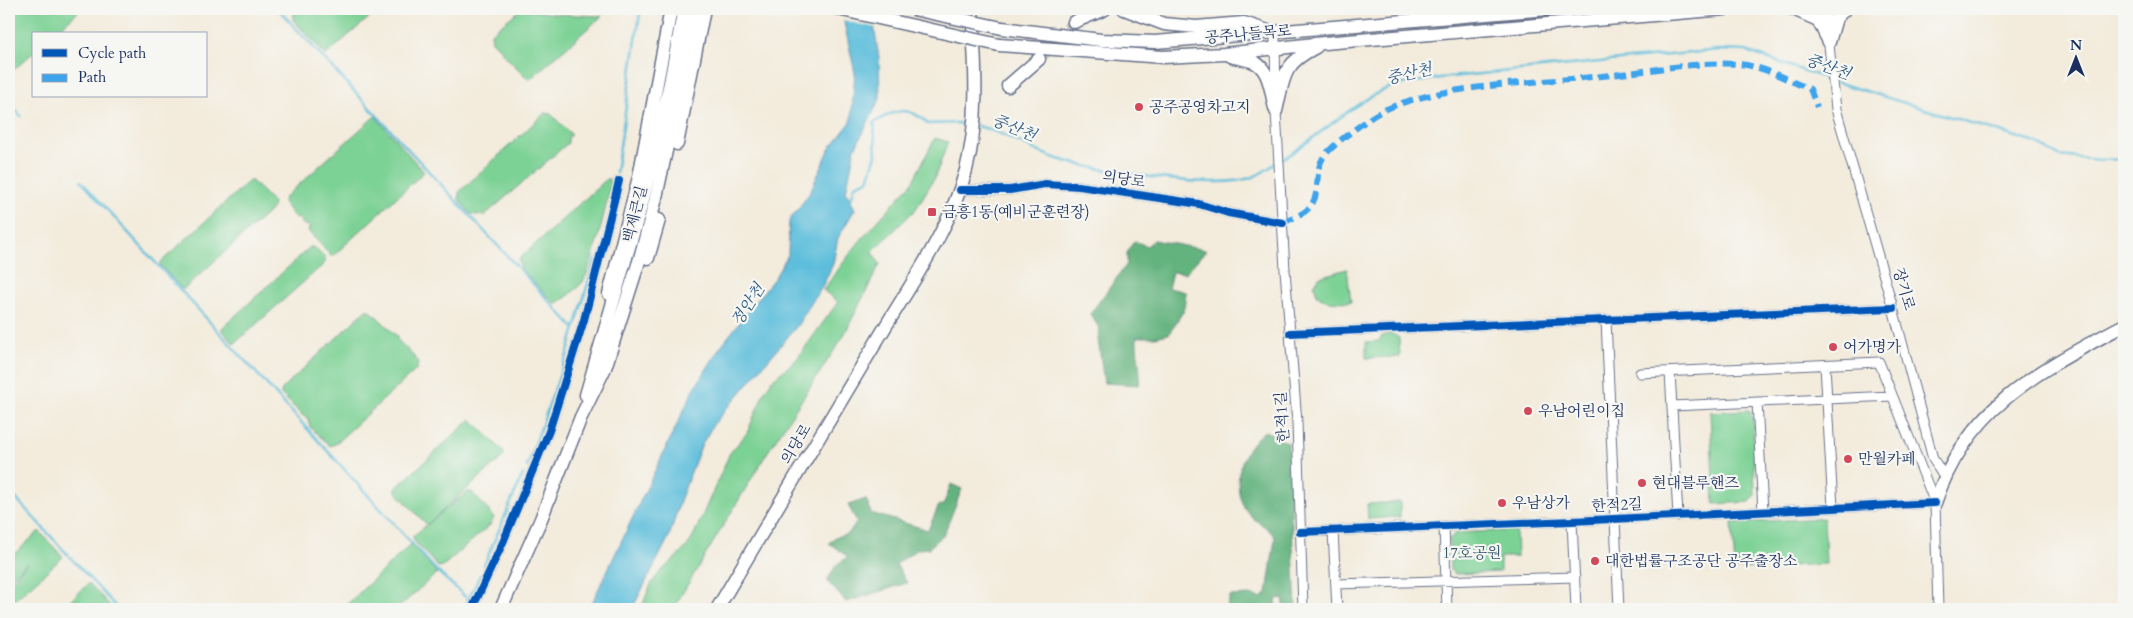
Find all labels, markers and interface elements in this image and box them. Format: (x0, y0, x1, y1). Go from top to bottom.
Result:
street label: 공주나들목로 (1204, 20, 1293, 48)
legend (32, 32, 208, 98)
north arrow (2050, 32, 2100, 82)
text: N (2070, 36, 2082, 55)
text: Cycle path (78, 43, 147, 63)
water label: 중산천 (1802, 49, 1855, 86)
water label: 중산천 (1384, 58, 1436, 90)
text: Path (78, 67, 107, 87)
place label: 공주공영차고지 (1149, 97, 1250, 117)
marker: 공주공영차고지 (1133, 101, 1145, 113)
water label: 중산천 (988, 109, 1041, 147)
street label: 의당로 (1101, 166, 1148, 192)
street label: 백제큰길 (618, 183, 652, 245)
place label: 금흥1동(예비군훈련장) (942, 202, 1090, 222)
marker: 금흥1동(예비군훈련장) (926, 206, 938, 218)
street label: 장기로 (1888, 265, 1920, 313)
water label: 정안천 (726, 278, 771, 330)
place label: 어가명가 (1843, 337, 1901, 357)
marker: 어가명가 (1827, 341, 1839, 353)
street label: 한적1길 (1270, 391, 1294, 443)
place label: 우남어린이집 (1538, 401, 1625, 421)
marker: 우남어린이집 (1522, 405, 1534, 417)
street label: 의당로 (776, 420, 816, 468)
place label: 만월카페 (1858, 449, 1916, 469)
marker: 만월카페 (1842, 453, 1854, 465)
place label: 현대블루핸즈 (1652, 473, 1739, 493)
marker: 현대블루핸즈 (1636, 477, 1648, 489)
place label: 우남상가 (1512, 493, 1570, 513)
street label: 한적2길 (1591, 494, 1643, 516)
marker: 우남상가 (1496, 497, 1508, 509)
park label: 17호공원 (1443, 543, 1501, 563)
place label: 대한법률구조공단 공주출장소 (1605, 551, 1798, 571)
marker: 대한법률구조공단 공주출장소 (1589, 555, 1601, 567)

